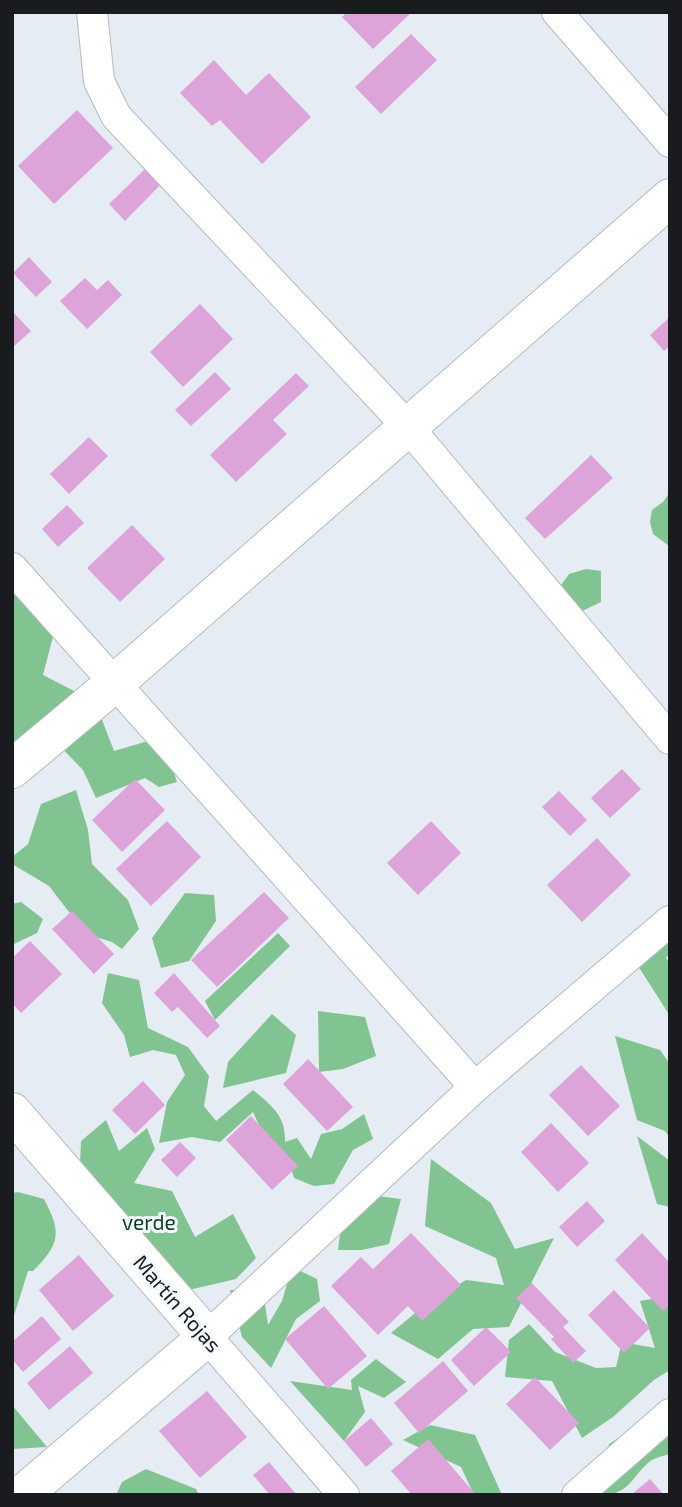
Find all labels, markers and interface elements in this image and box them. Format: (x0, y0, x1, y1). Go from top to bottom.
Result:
park label: verde (122, 1209, 176, 1234)
street label: Martín Rojas (128, 1249, 227, 1357)

